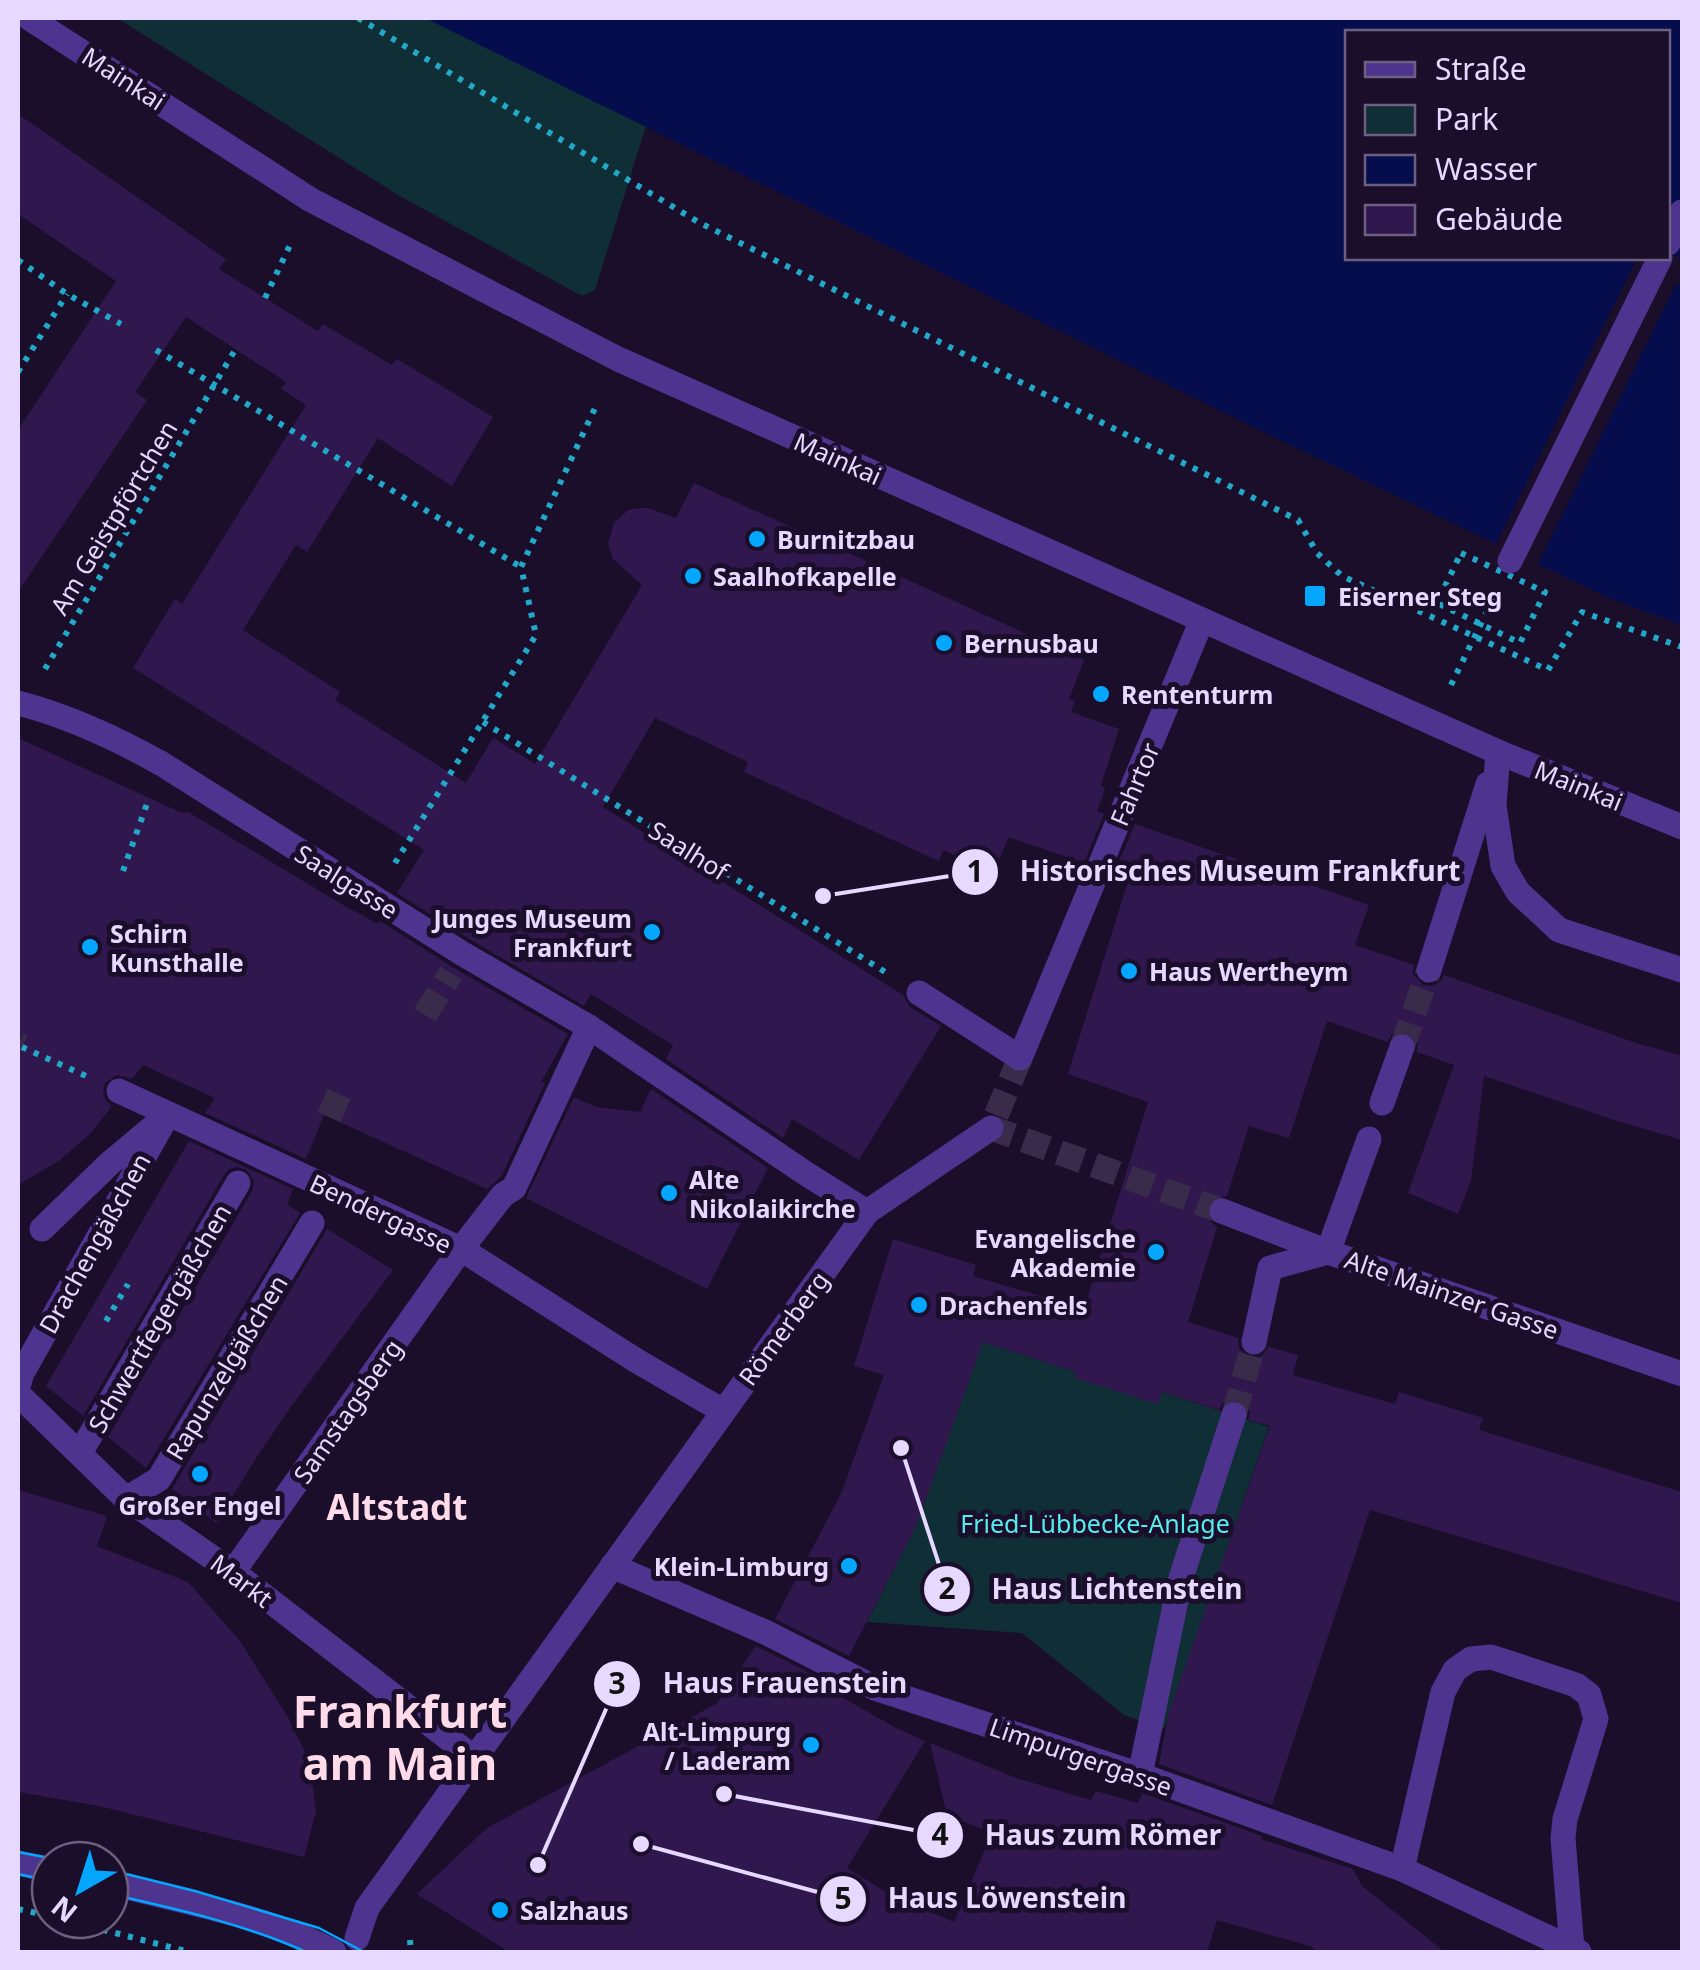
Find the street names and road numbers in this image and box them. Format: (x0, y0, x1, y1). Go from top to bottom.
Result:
street label: Mainkai (76, 39, 172, 117)
street label: Am Geistpförtchen (42, 414, 184, 620)
street label: Mainkai (789, 424, 887, 492)
street label: Fahrtor (1101, 737, 1167, 831)
street label: Mainkai (1530, 752, 1628, 818)
street label: Saalhof (643, 812, 736, 888)
street label: Saalgasse (289, 836, 405, 926)
street label: Drachengäßchen (30, 1147, 158, 1339)
street label: Bendergasse (305, 1165, 457, 1261)
street label: Schwertfegergäßchen (80, 1197, 238, 1439)
street label: Alte Mainzer Gasse (1341, 1242, 1563, 1346)
street label: Römerberg (730, 1264, 836, 1392)
street label: Rapunzelgäßchen (157, 1268, 295, 1466)
street label: Samstagsberg (285, 1332, 409, 1490)
street label: Markt (204, 1546, 280, 1614)
street label: Limpurgergasse (985, 1709, 1177, 1803)

